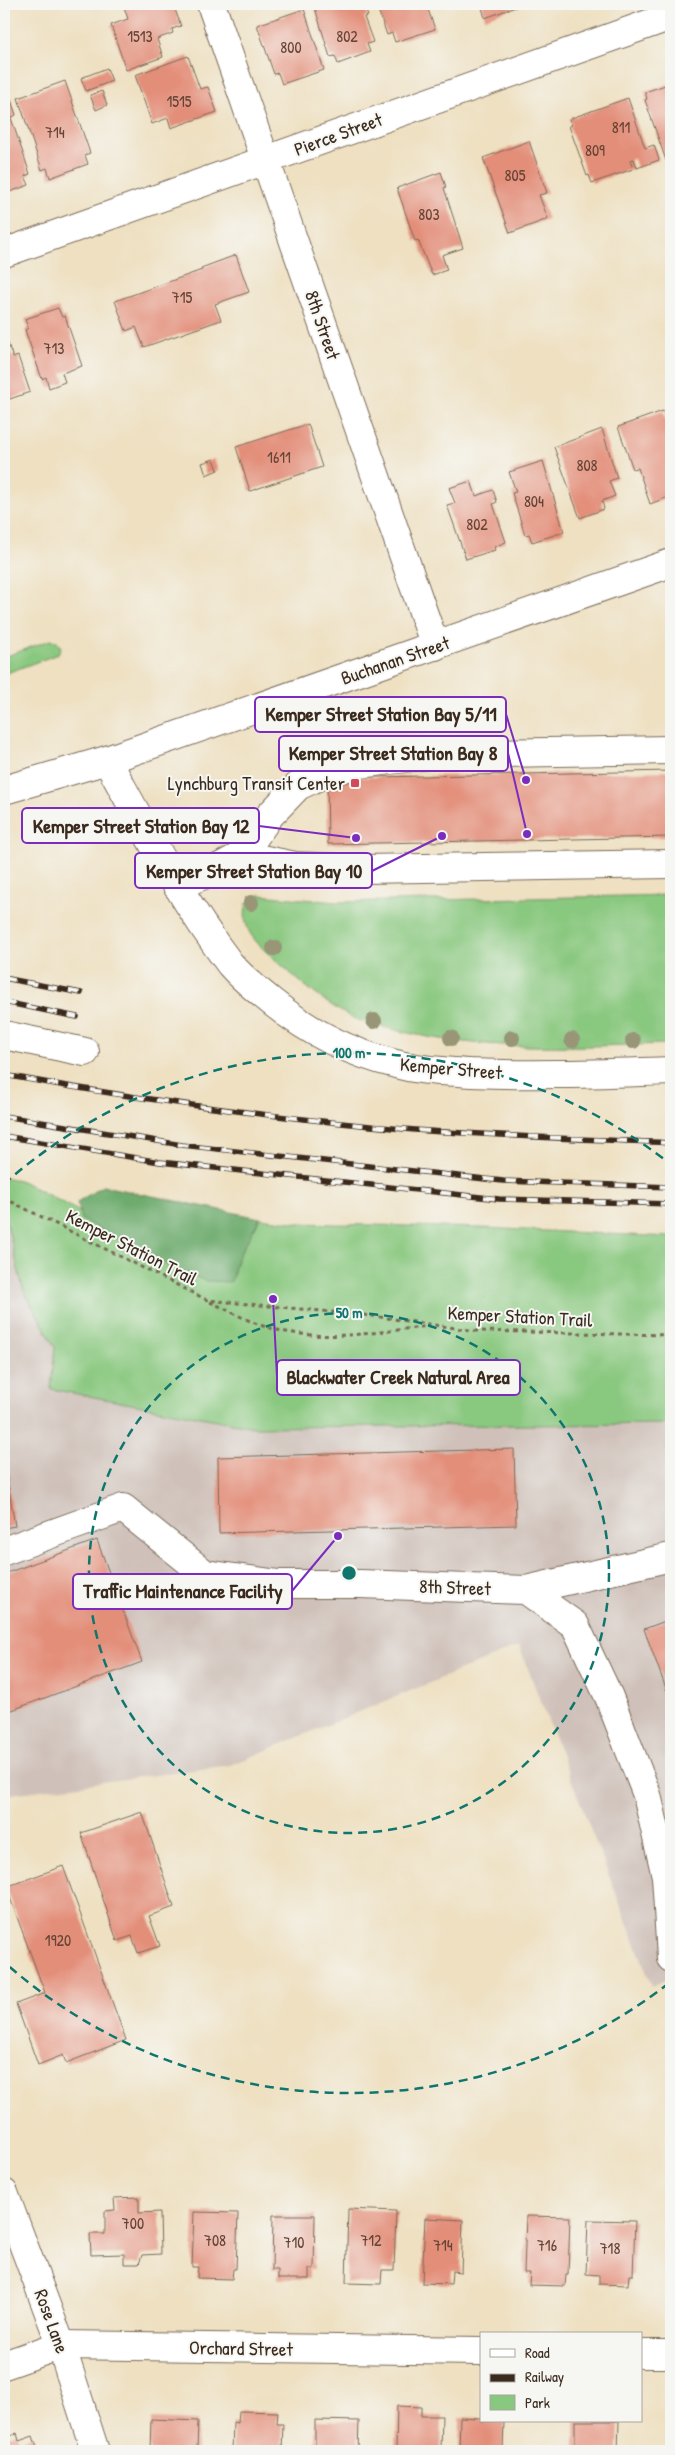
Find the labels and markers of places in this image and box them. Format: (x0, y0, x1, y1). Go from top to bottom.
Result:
callout: Kemper Street Station Bay 5/11 (255, 697, 506, 732)
callout: Kemper Street Station Bay 8 (279, 736, 508, 771)
place label: Lynchburg Transit Center (168, 770, 346, 796)
marker: Lynchburg Transit Center (349, 777, 361, 789)
callout: Kemper Street Station Bay 12 (22, 808, 259, 843)
callout: Kemper Street Station Bay 10 (135, 853, 372, 888)
callout: Blackwater Creek Natural Area (277, 1360, 520, 1395)
centre of rings (340, 1564, 358, 1582)
callout: Traffic Maintenance Facility (73, 1574, 292, 1609)

